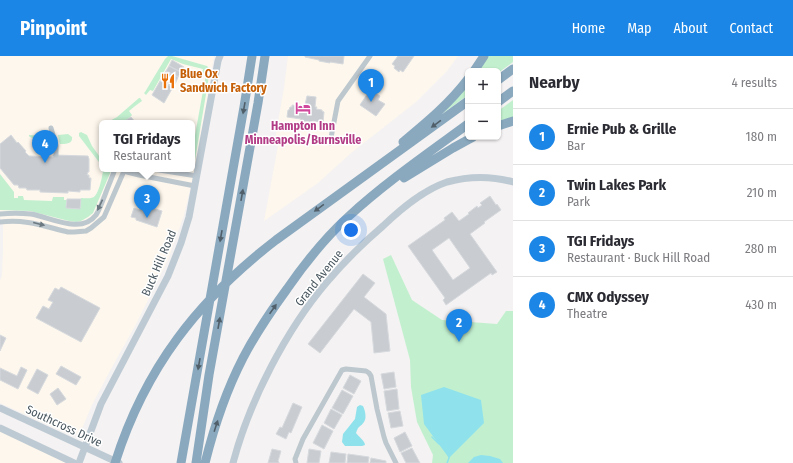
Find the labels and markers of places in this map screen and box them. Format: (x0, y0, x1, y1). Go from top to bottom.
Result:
place label: Blue Ox Sandwich Factory (180, 67, 267, 95)
pin: 1 (358, 69, 384, 102)
restaurant icon: Blue Ox Sandwich Factory (159, 72, 177, 90)
hotel icon: Hampton Inn Minneapolis/Burnsville (294, 99, 312, 117)
place label: Hampton Inn Minneapolis/Burnsville (245, 119, 361, 147)
pin: 4 (32, 130, 58, 163)
pin: 3 (134, 185, 160, 218)
pin: 2 (446, 309, 472, 342)

